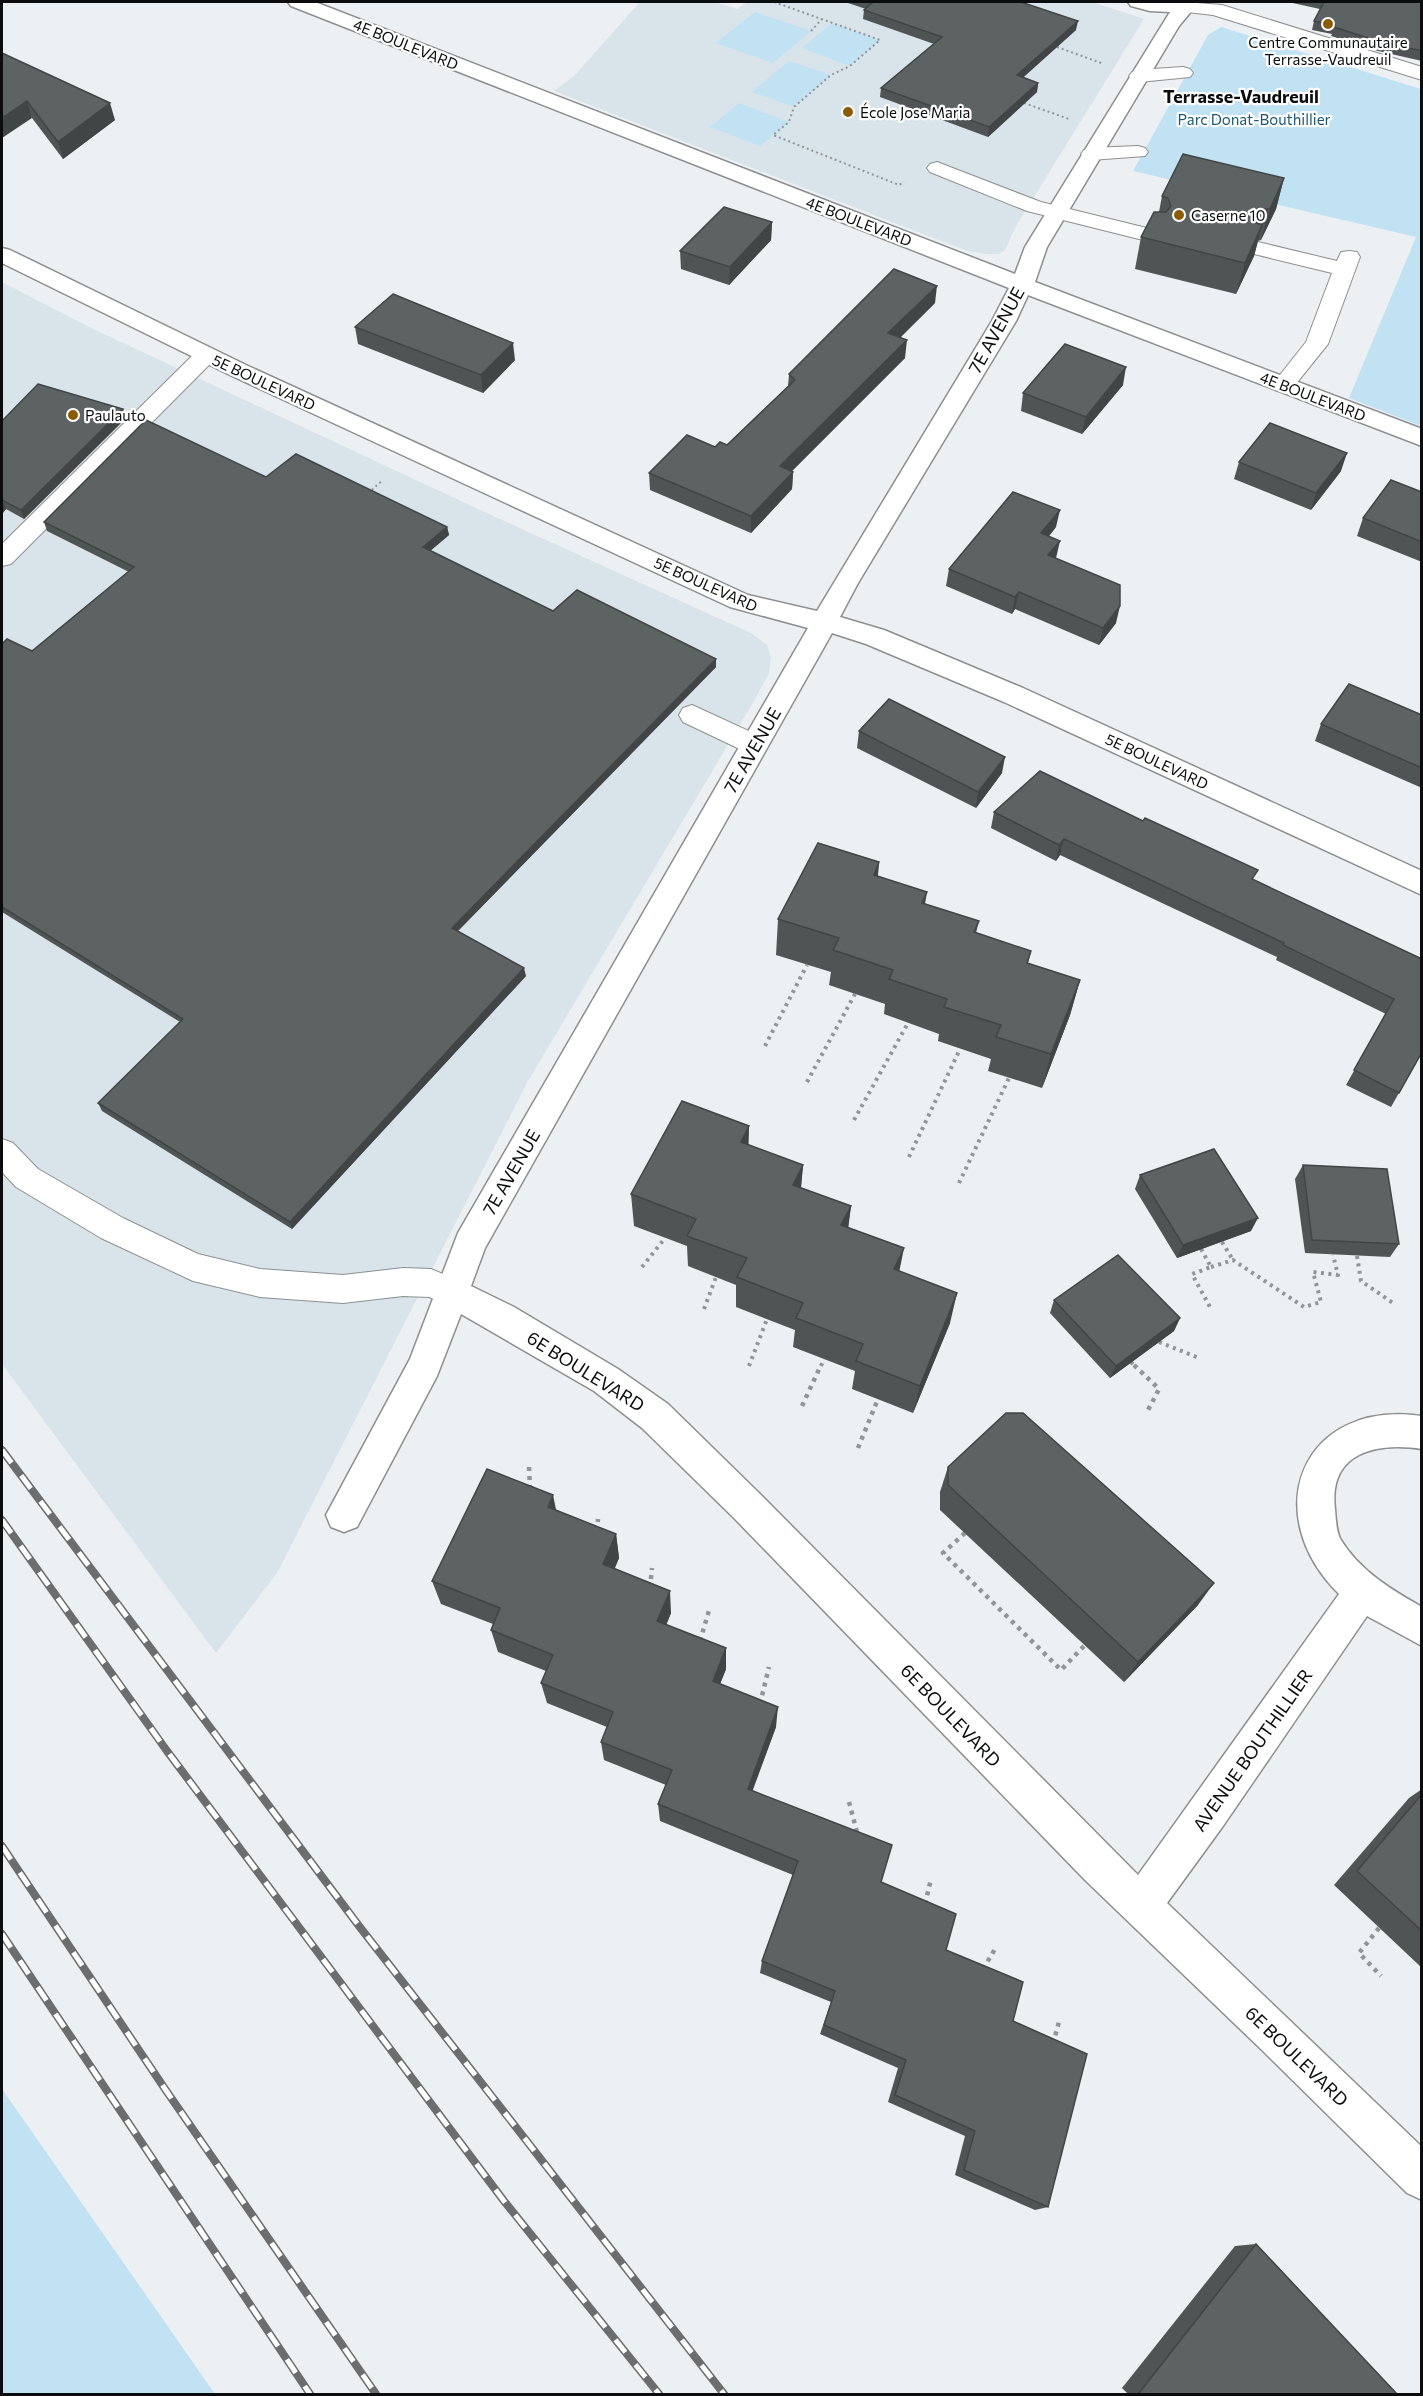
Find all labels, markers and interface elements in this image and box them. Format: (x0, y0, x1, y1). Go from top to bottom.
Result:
street label: 4E BOULEVARD (351, 15, 461, 73)
marker: Centre Communautaire Terrasse-Vaudreuil (1321, 17, 1335, 31)
place label: Centre Communautaire Terrasse-Vaudreuil (1248, 33, 1408, 68)
district label: Terrasse-Vaudreuil (1163, 85, 1319, 107)
place label: École Jose Maria (860, 102, 970, 121)
marker: École Jose Maria (841, 105, 855, 119)
park label: Parc Donat-Bouthillier (1177, 110, 1331, 128)
street label: 4E BOULEVARD (804, 193, 914, 249)
place label: Caserne 10 (1191, 206, 1265, 224)
marker: Caserne 10 (1172, 208, 1186, 222)
street label: 7E AVENUE (963, 283, 1029, 377)
street label: 5E BOULEVARD (210, 350, 318, 414)
street label: 4E BOULEVARD (1258, 368, 1368, 424)
place label: Paulauto (85, 406, 146, 424)
marker: Paulauto (66, 408, 80, 422)
street label: 5E BOULEVARD (651, 553, 761, 615)
street label: 7E AVENUE (719, 703, 785, 797)
street label: 5E BOULEVARD (1103, 729, 1211, 793)
street label: 7E AVENUE (478, 1125, 544, 1219)
street label: 6E BOULEVARD (523, 1326, 649, 1416)
street label: 6E BOULEVARD (896, 1659, 1006, 1771)
street label: AVENUE BOUTHILLIER (1188, 1665, 1316, 1835)
street label: 6E BOULEVARD (1241, 2001, 1353, 2111)

